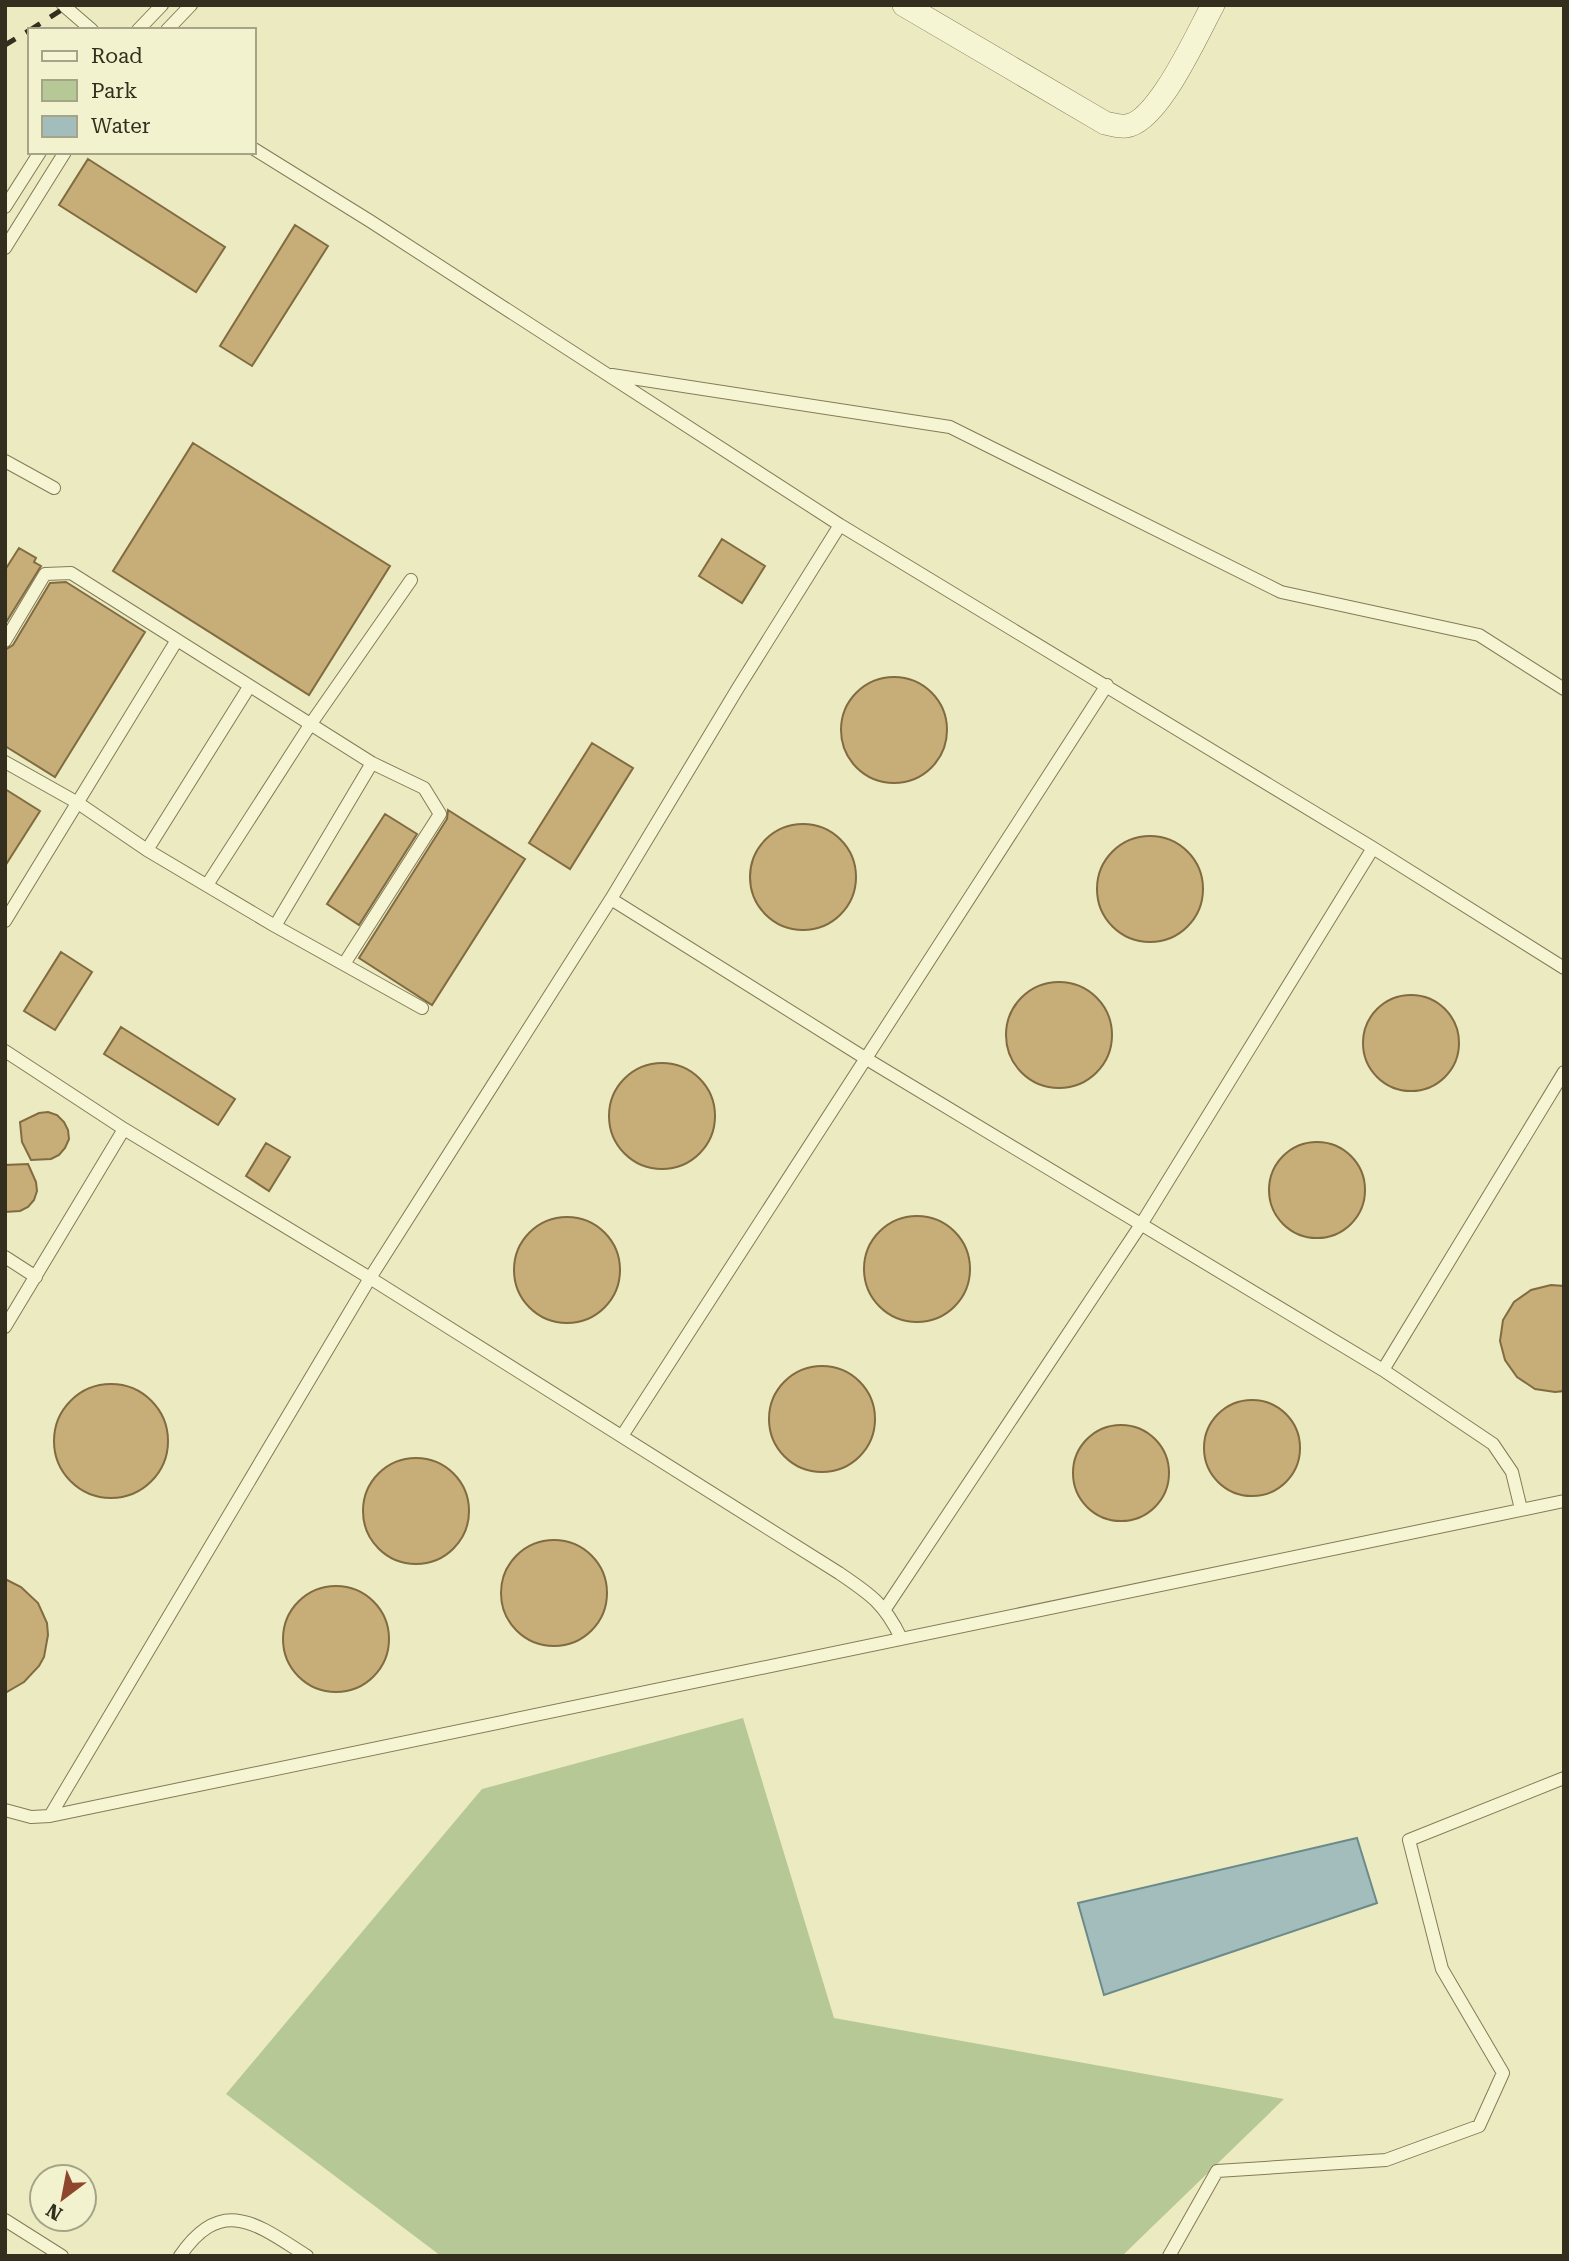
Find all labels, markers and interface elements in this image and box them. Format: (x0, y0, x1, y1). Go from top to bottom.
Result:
legend (28, 28, 256, 154)
text: Road (91, 44, 143, 68)
text: Park (91, 79, 137, 103)
text: Water (91, 114, 151, 138)
north arrow (28, 2163, 98, 2233)
text: N (42, 2198, 67, 2226)

